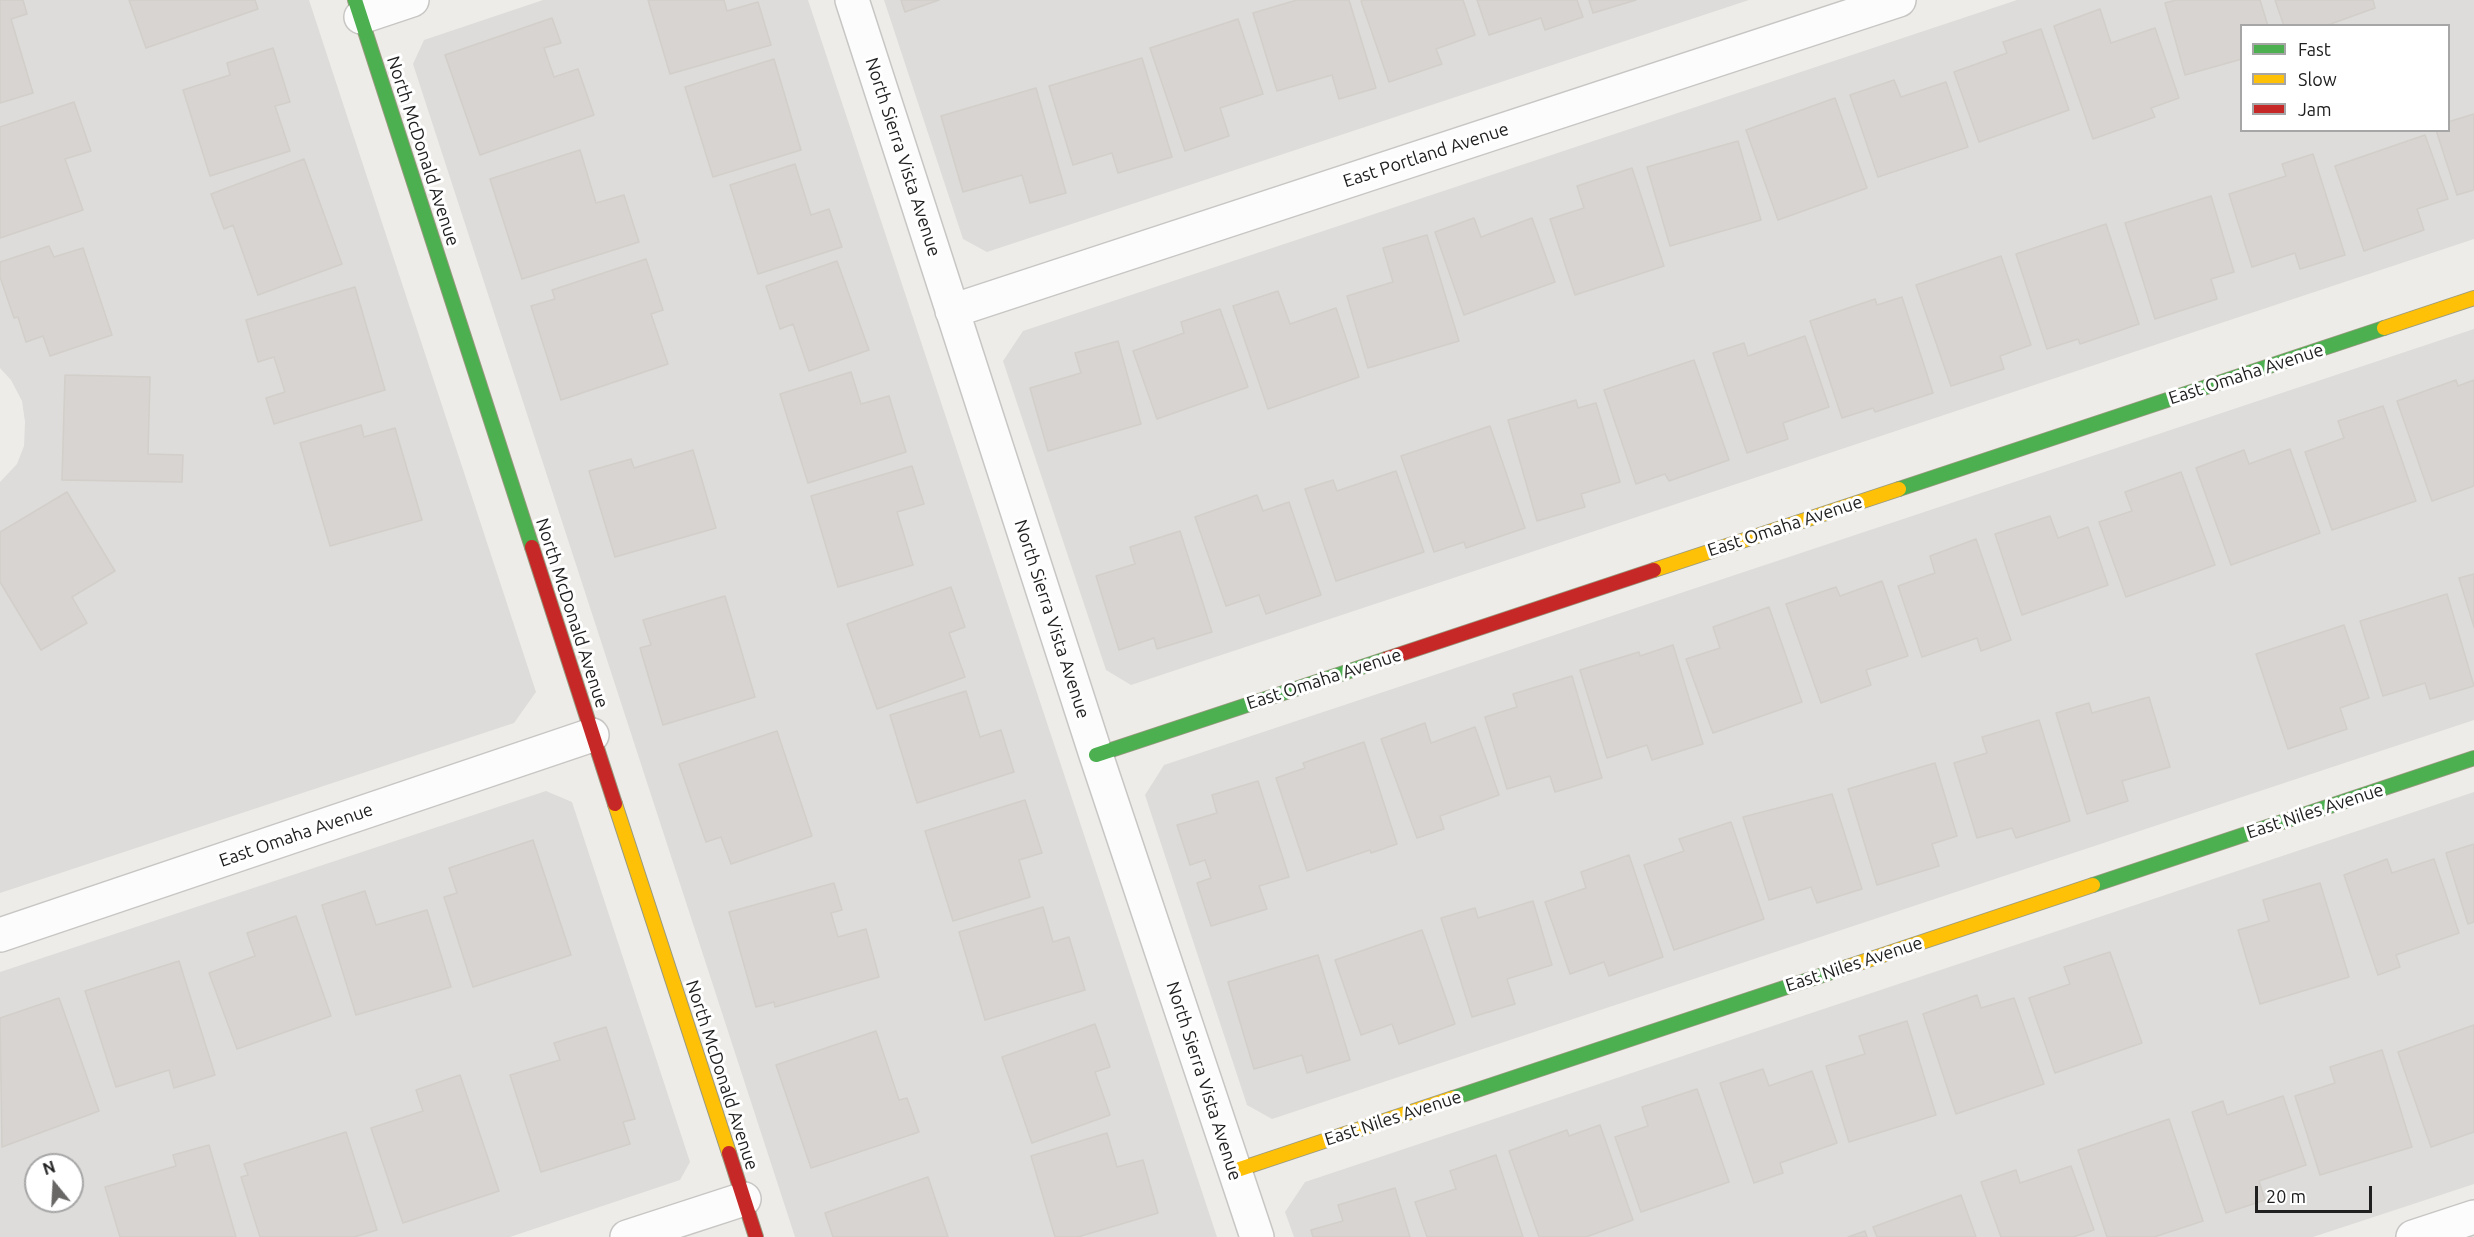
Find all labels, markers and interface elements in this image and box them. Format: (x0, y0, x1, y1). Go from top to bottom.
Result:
legend (2240, 24, 2450, 132)
text: Fast (2298, 39, 2331, 59)
street label: North McDonald Avenue (382, 53, 464, 249)
street label: North Sierra Vista Avenue (861, 55, 945, 259)
text: Slow (2298, 69, 2337, 89)
text: Jam (2298, 99, 2332, 119)
street label: East Portland Avenue (1340, 118, 1512, 192)
street label: East Omaha Avenue (2166, 339, 2326, 409)
street label: East Omaha Avenue (1705, 491, 1865, 561)
street label: North McDonald Avenue (531, 515, 613, 711)
street label: North Sierra Vista Avenue (1010, 517, 1094, 721)
street label: East Omaha Avenue (1244, 644, 1404, 714)
street label: East Niles Avenue (2244, 779, 2386, 843)
street label: East Omaha Avenue (216, 799, 376, 871)
street label: East Niles Avenue (1783, 932, 1925, 996)
street label: North McDonald Avenue (681, 977, 763, 1173)
street label: North Sierra Vista Avenue (1162, 979, 1246, 1183)
street label: East Niles Avenue (1322, 1086, 1464, 1150)
north arrow (24, 1153, 84, 1213)
text: N (41, 1157, 58, 1178)
scale bar (2258, 1174, 2375, 1212)
text: 20 m (2266, 1186, 2306, 1206)

